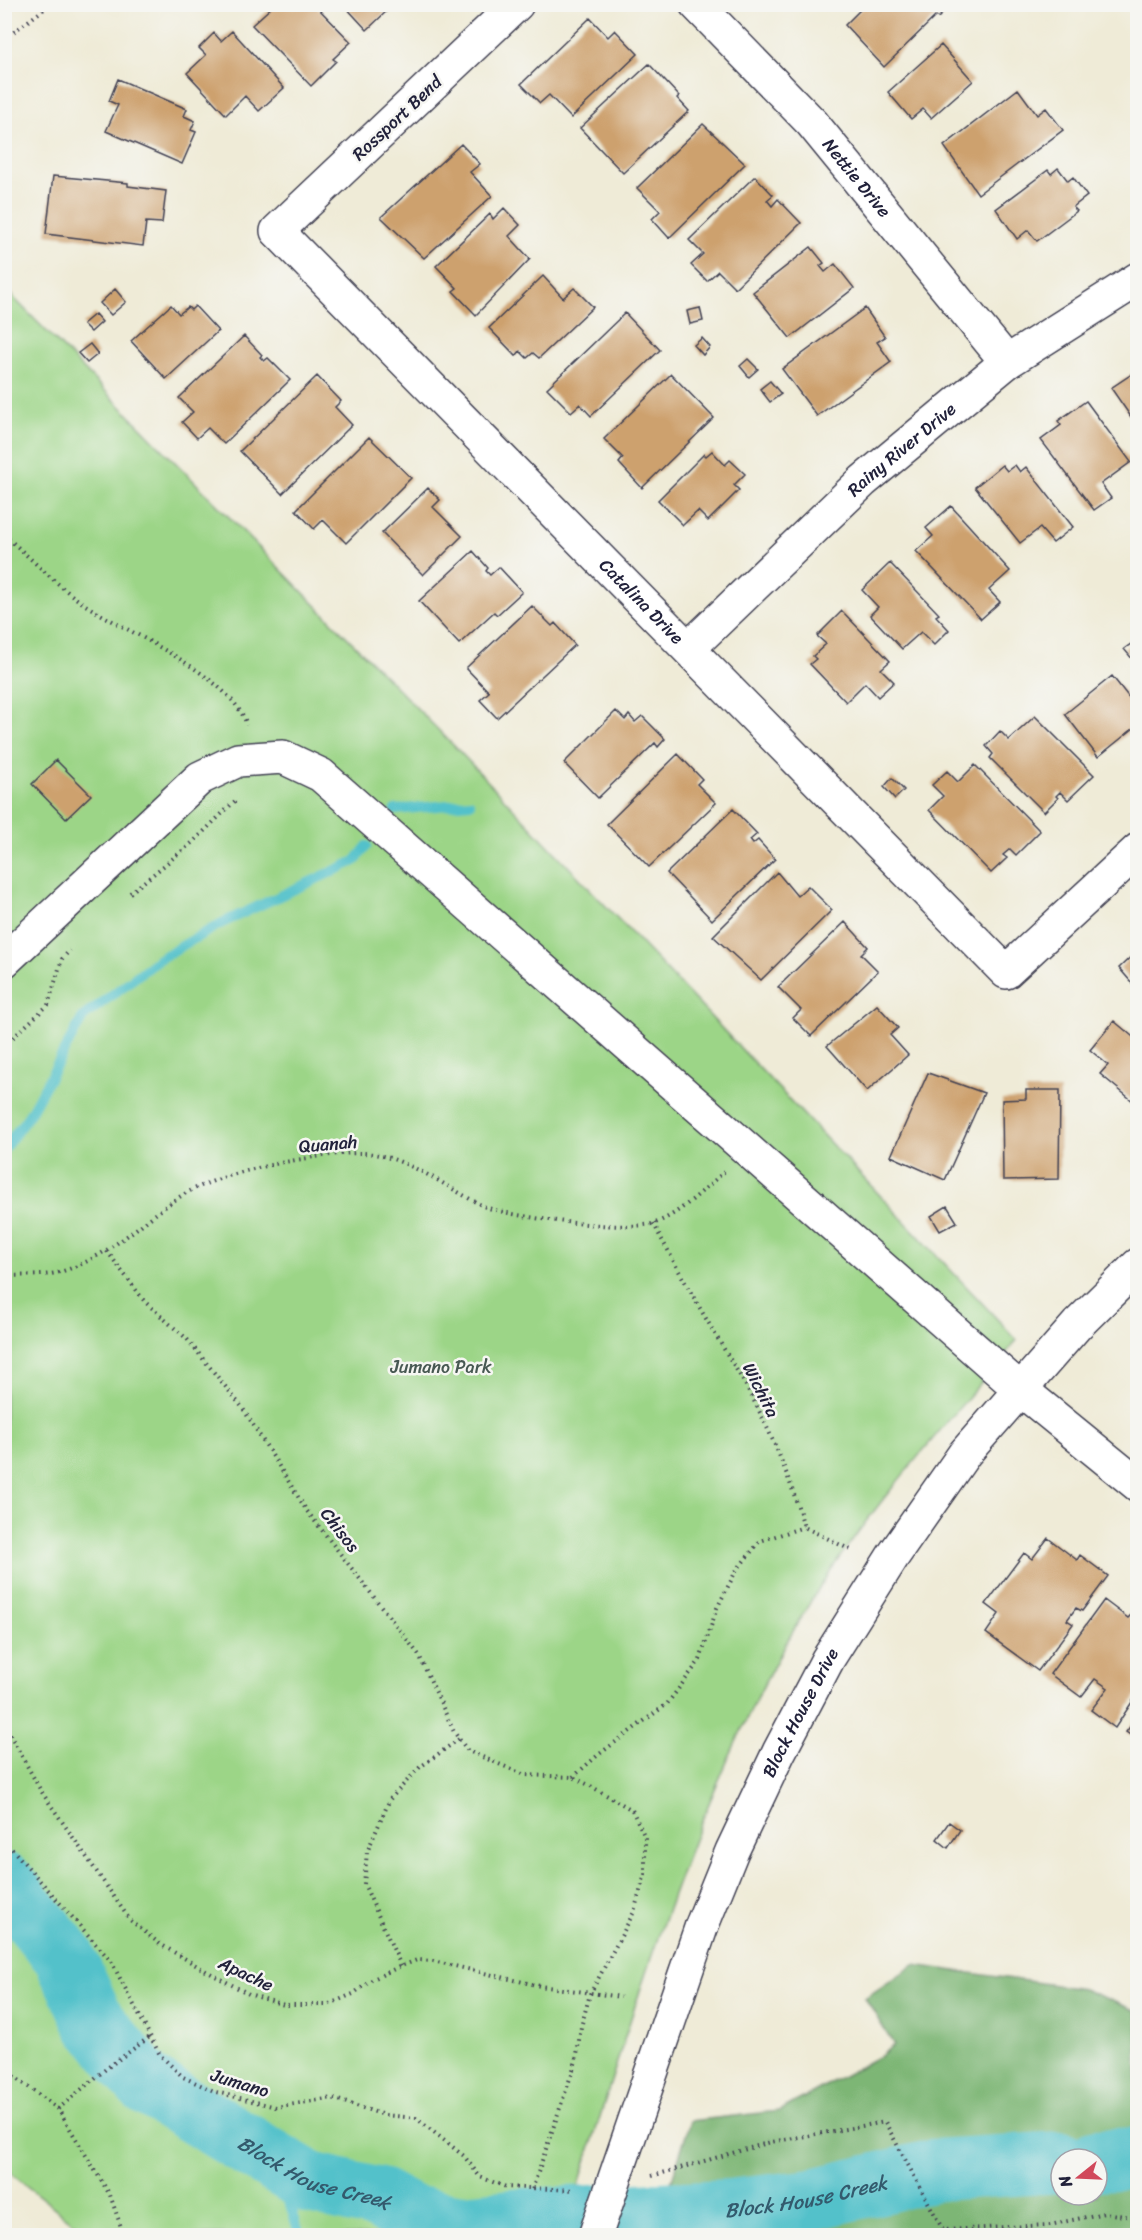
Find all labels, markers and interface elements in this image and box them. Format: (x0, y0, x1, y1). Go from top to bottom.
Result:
street label: Rossport Bend (344, 66, 451, 169)
street label: Nettie Drive (814, 131, 899, 225)
street label: Rainy River Drive (839, 394, 964, 505)
street label: Catalina Drive (591, 551, 692, 652)
street label: Quanah (297, 1126, 359, 1162)
park label: Jumano Park (389, 1351, 492, 1383)
street label: Wichita (733, 1357, 789, 1423)
street label: Chisos (312, 1500, 369, 1560)
street label: Block House Drive (753, 1641, 848, 1783)
street label: Apache (212, 1947, 279, 2001)
street label: Jumano (206, 2059, 273, 2107)
water label: Block House Creek (231, 2126, 399, 2221)
north arrow (1049, 2147, 1109, 2207)
water label: Block House Creek (723, 2165, 892, 2228)
text: N (1049, 2171, 1081, 2192)

